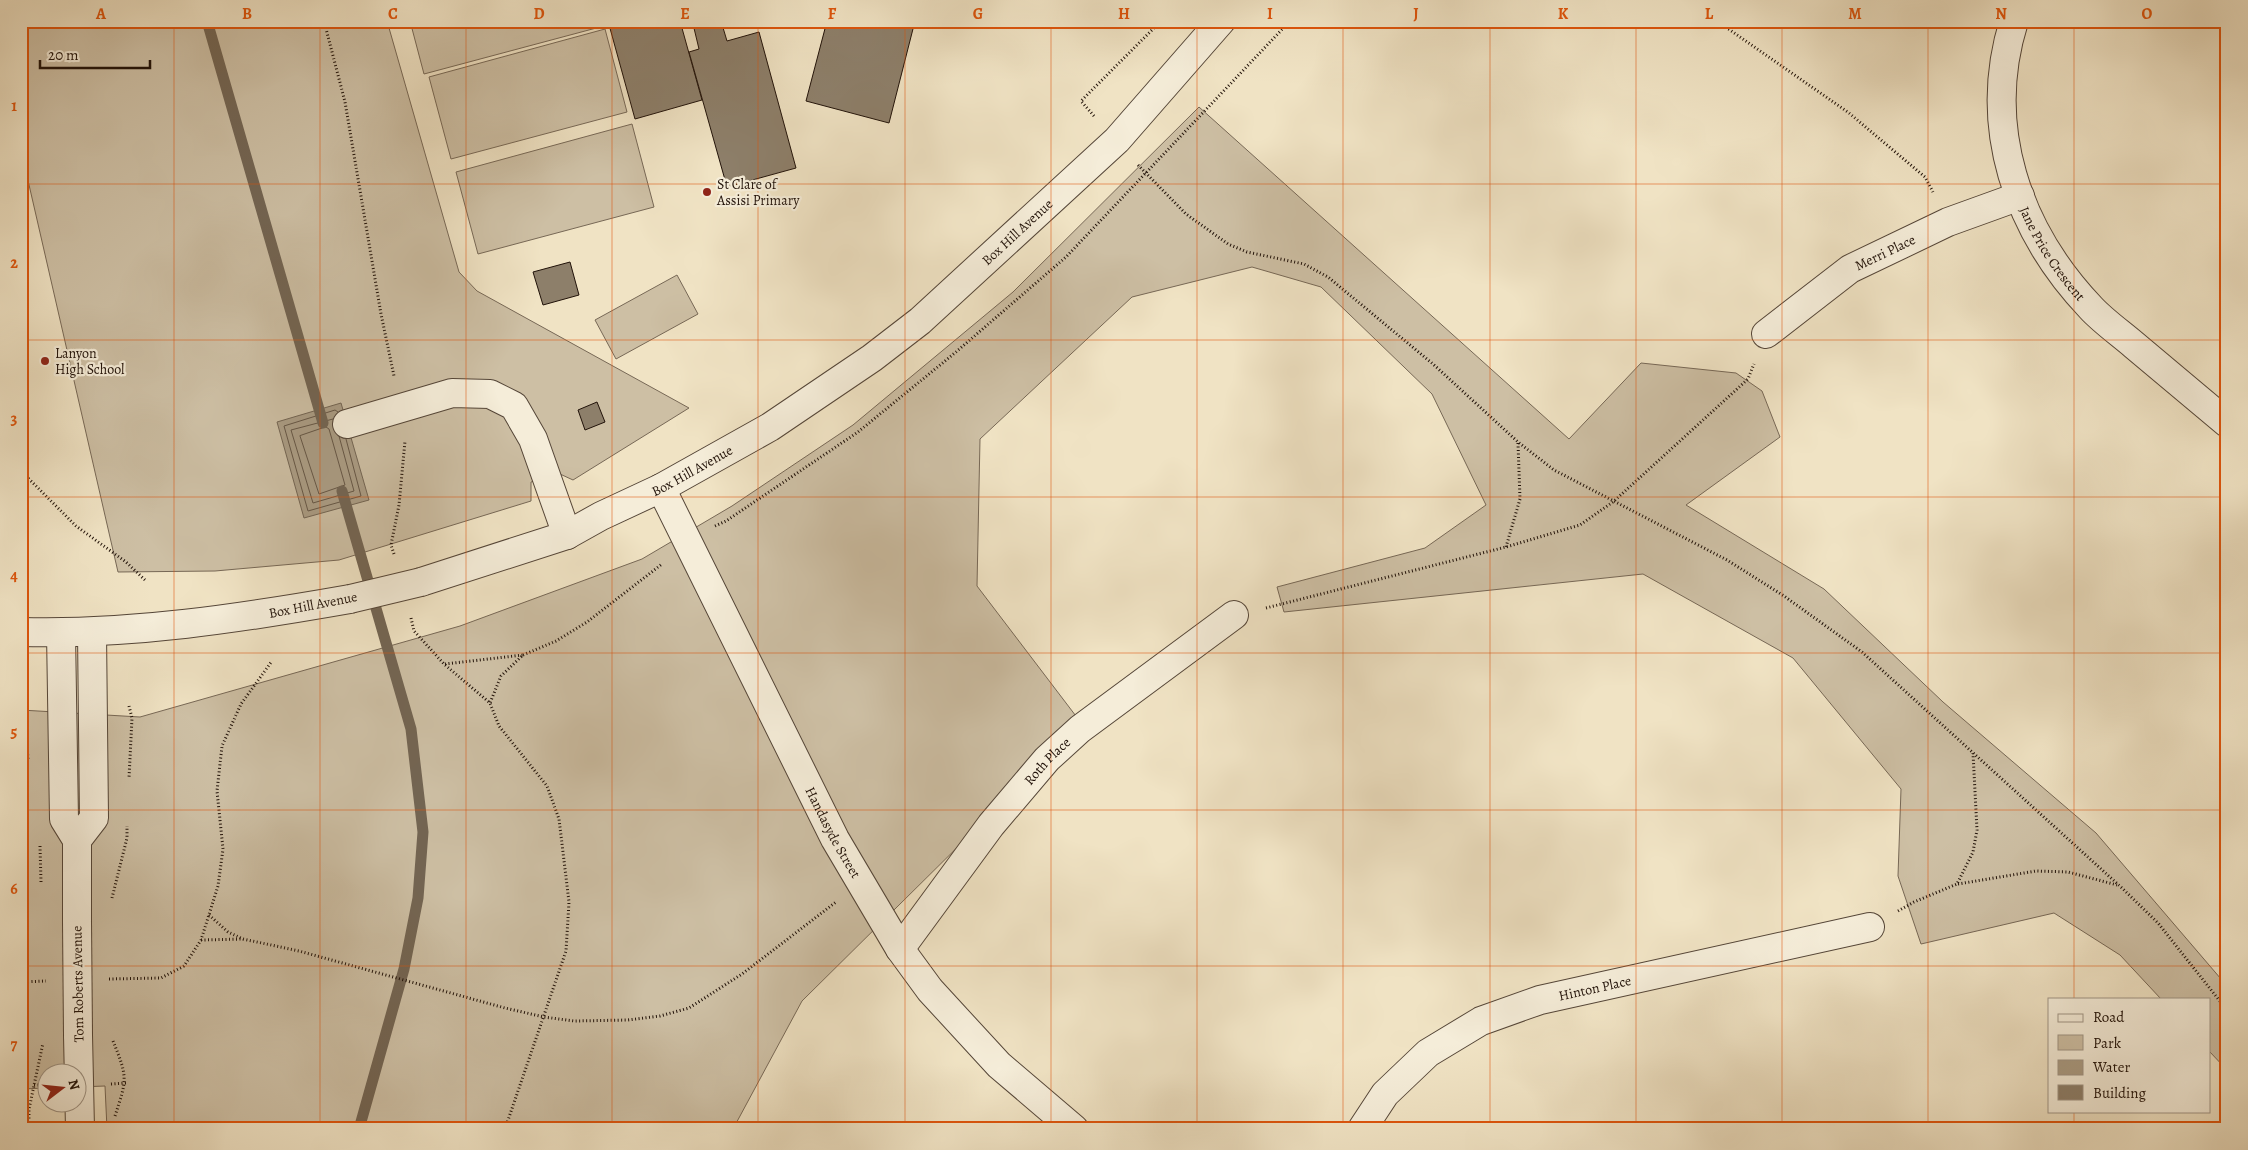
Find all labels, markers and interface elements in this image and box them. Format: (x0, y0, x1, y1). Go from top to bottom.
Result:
text: A (95, 3, 107, 25)
text: B (242, 3, 252, 25)
text: C (388, 3, 398, 25)
text: D (533, 3, 545, 25)
text: E (680, 3, 690, 25)
text: F (828, 3, 837, 25)
text: G (973, 3, 983, 25)
text: H (1118, 3, 1130, 25)
text: I (1267, 3, 1273, 25)
text: J (1413, 3, 1419, 25)
text: K (1558, 3, 1569, 25)
text: L (1705, 3, 1714, 25)
text: M (1848, 3, 1862, 25)
text: N (1995, 3, 2007, 25)
text: O (2142, 3, 2153, 25)
scale bar (40, 38, 150, 70)
text: 20 m (48, 45, 79, 65)
text: 1 (11, 95, 17, 117)
place label: St Clare of Assisi Primary (716, 175, 800, 210)
marker: St Clare of Assisi Primary (701, 186, 713, 198)
street label: Box Hill Avenue (977, 194, 1057, 269)
street label: Jane Price Crescent (2015, 203, 2090, 305)
street label: Merri Place (1852, 230, 1918, 275)
text: 2 (10, 252, 18, 274)
place label: Lanyon High School (55, 344, 125, 379)
marker: Lanyon High School (39, 355, 51, 367)
text: 3 (11, 408, 18, 430)
street label: Box Hill Avenue (648, 440, 736, 501)
text: 4 (10, 565, 18, 587)
street label: Box Hill Avenue (267, 587, 359, 623)
text: 5 (11, 721, 18, 743)
street label: Roth Place (1020, 733, 1074, 789)
street label: Handasyde Street (801, 783, 866, 882)
text: 6 (10, 878, 18, 900)
street label: Tom Roberts Avenue (67, 925, 89, 1043)
street label: Hinton Place (1557, 971, 1633, 1005)
legend (2048, 998, 2210, 1112)
text: Road (2093, 1007, 2125, 1027)
text: Park (2093, 1033, 2122, 1053)
text: 7 (11, 1034, 18, 1056)
text: Water (2092, 1057, 2130, 1077)
north arrow (38, 1062, 88, 1112)
text: N (63, 1077, 85, 1092)
text: Building (2093, 1083, 2146, 1103)

